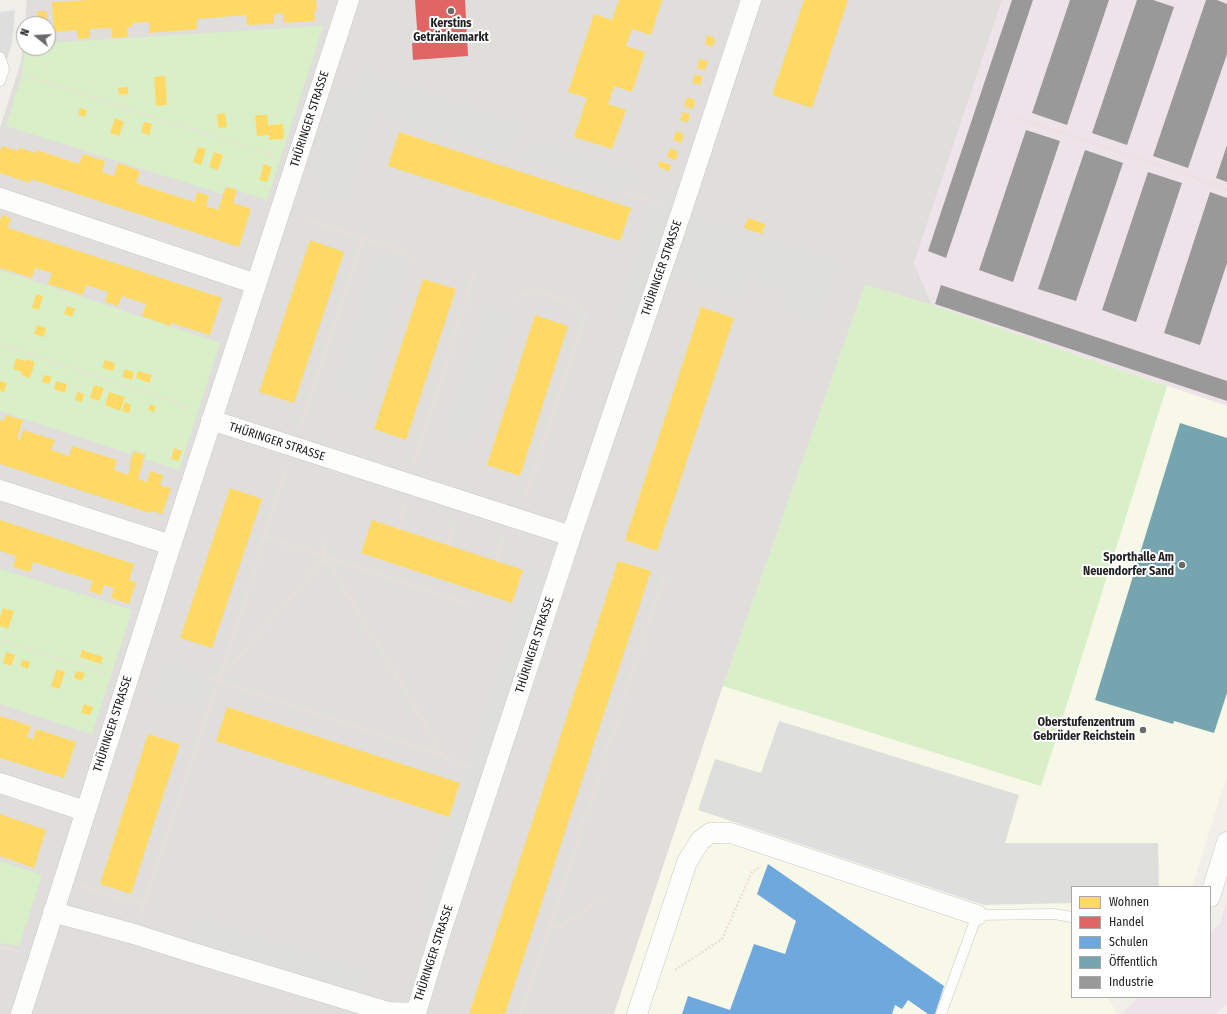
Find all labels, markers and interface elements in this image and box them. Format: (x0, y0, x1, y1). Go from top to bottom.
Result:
marker: Kerstins Getränkemarkt (446, 6, 456, 16)
north arrow (16, 16, 56, 56)
place label: Kerstins Getränkemarkt (413, 17, 489, 45)
text: N (18, 27, 32, 38)
street label: THÜRINGER STRASSE (288, 69, 332, 169)
street label: THÜRINGER STRASSE (639, 218, 685, 318)
street label: THÜRINGER STRASSE (227, 420, 327, 464)
place label: Sporthalle Am Neuendorfer Sand (1083, 551, 1174, 579)
marker: Sporthalle Am Neuendorfer Sand (1177, 560, 1187, 570)
street label: THÜRINGER STRASSE (513, 595, 557, 695)
street label: THÜRINGER STRASSE (91, 674, 135, 774)
place label: Oberstufenzentrum Gebrüder Reichstein (1033, 716, 1135, 744)
marker: Oberstufenzentrum Gebrüder Reichstein (1138, 725, 1148, 735)
legend (1071, 886, 1211, 998)
text: Wohnen (1109, 895, 1149, 909)
street label: THÜRINGER STRASSE (412, 903, 456, 1003)
text: Handel (1109, 915, 1144, 929)
text: Schulen (1109, 935, 1148, 949)
text: Öffentlich (1109, 955, 1157, 969)
text: Industrie (1109, 975, 1153, 989)

